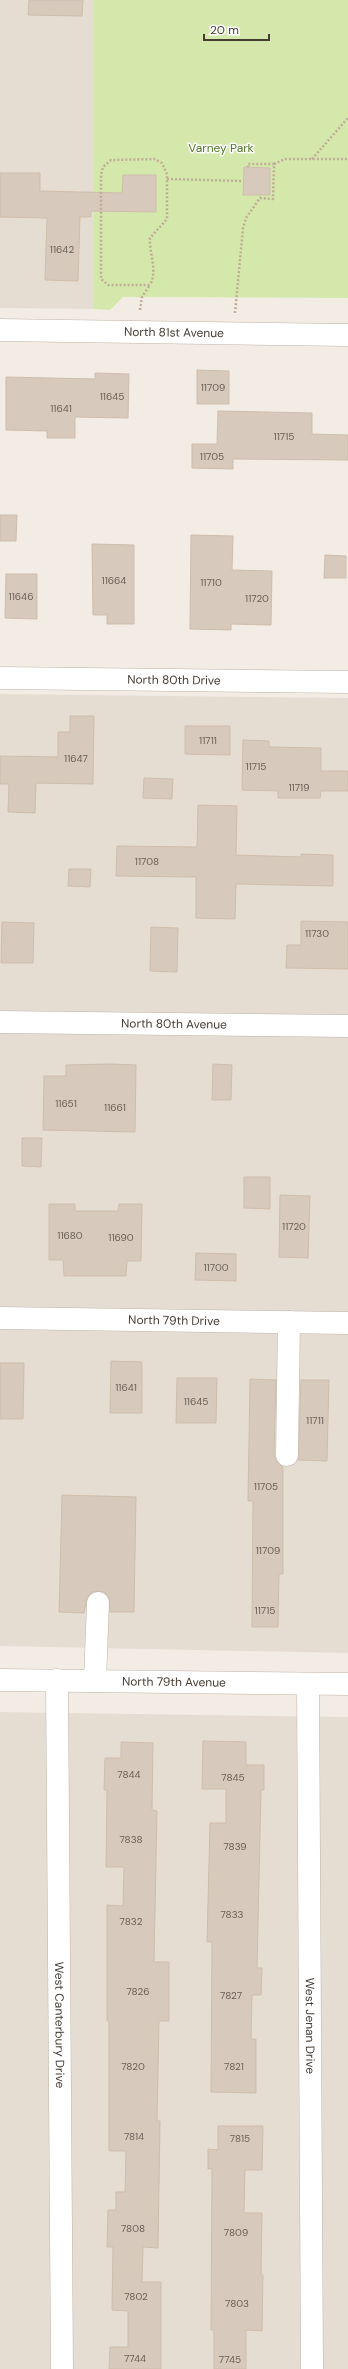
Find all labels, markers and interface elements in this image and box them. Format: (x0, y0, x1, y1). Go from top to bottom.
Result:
scale bar (204, 16, 269, 42)
text: 20 m (210, 22, 239, 38)
park label: Varney Park (188, 140, 254, 156)
house number: 11642 (50, 243, 74, 256)
street label: North 81st Avenue (124, 324, 224, 341)
house number: 11709 (201, 381, 225, 394)
house number: 11645 (100, 390, 124, 403)
house number: 11641 (50, 402, 72, 415)
house number: 11715 (274, 430, 294, 443)
house number: 11705 (200, 450, 224, 463)
house number: 11664 (102, 574, 126, 587)
house number: 11710 (200, 576, 222, 589)
house number: 11646 (9, 590, 33, 603)
house number: 11720 (245, 592, 269, 605)
street label: North 80th Drive (127, 671, 221, 689)
house number: 11711 (199, 734, 217, 747)
house number: 11647 (64, 752, 88, 765)
house number: 11715 (246, 760, 266, 773)
house number: 11719 (288, 781, 310, 794)
house number: 11708 (135, 855, 159, 868)
house number: 11730 (305, 927, 329, 940)
street label: North 80th Avenue (121, 1015, 227, 1033)
house number: 11651 (55, 1097, 77, 1110)
house number: 11661 (104, 1101, 126, 1114)
house number: 11720 (282, 1220, 306, 1233)
house number: 11680 (57, 1229, 83, 1242)
house number: 11690 (108, 1231, 134, 1244)
house number: 11700 (203, 1261, 229, 1274)
street label: North 79th Drive (128, 1312, 220, 1329)
house number: 11641 (115, 1381, 137, 1394)
house number: 11645 (184, 1395, 208, 1408)
house number: 11711 (306, 1414, 324, 1427)
house number: 11705 (254, 1480, 278, 1493)
house number: 11709 (256, 1544, 280, 1557)
house number: 11715 (255, 1604, 275, 1617)
street label: North 79th Avenue (122, 1673, 226, 1691)
house number: 7844 (117, 1768, 141, 1781)
house number: 7845 (221, 1771, 245, 1784)
house number: 7838 (119, 1833, 143, 1846)
house number: 7839 (223, 1840, 247, 1853)
house number: 7833 (220, 1908, 244, 1921)
house number: 7832 (120, 1915, 143, 1928)
street label: West Canterbury Drive (51, 1962, 68, 2089)
street label: West Jenan Drive (302, 1978, 318, 2074)
house number: 7826 (126, 1985, 150, 1998)
house number: 7827 (220, 1989, 242, 2002)
house number: 7820 (121, 2060, 145, 2073)
house number: 7821 (224, 2060, 244, 2073)
house number: 7814 (124, 2130, 144, 2143)
house number: 7815 (230, 2132, 250, 2145)
house number: 7808 (121, 2222, 145, 2235)
house number: 7809 (224, 2226, 248, 2239)
house number: 7802 (124, 2290, 148, 2303)
house number: 7803 (225, 2297, 249, 2310)
house number: 7744 (124, 2352, 146, 2365)
house number: 7745 (219, 2353, 241, 2366)

